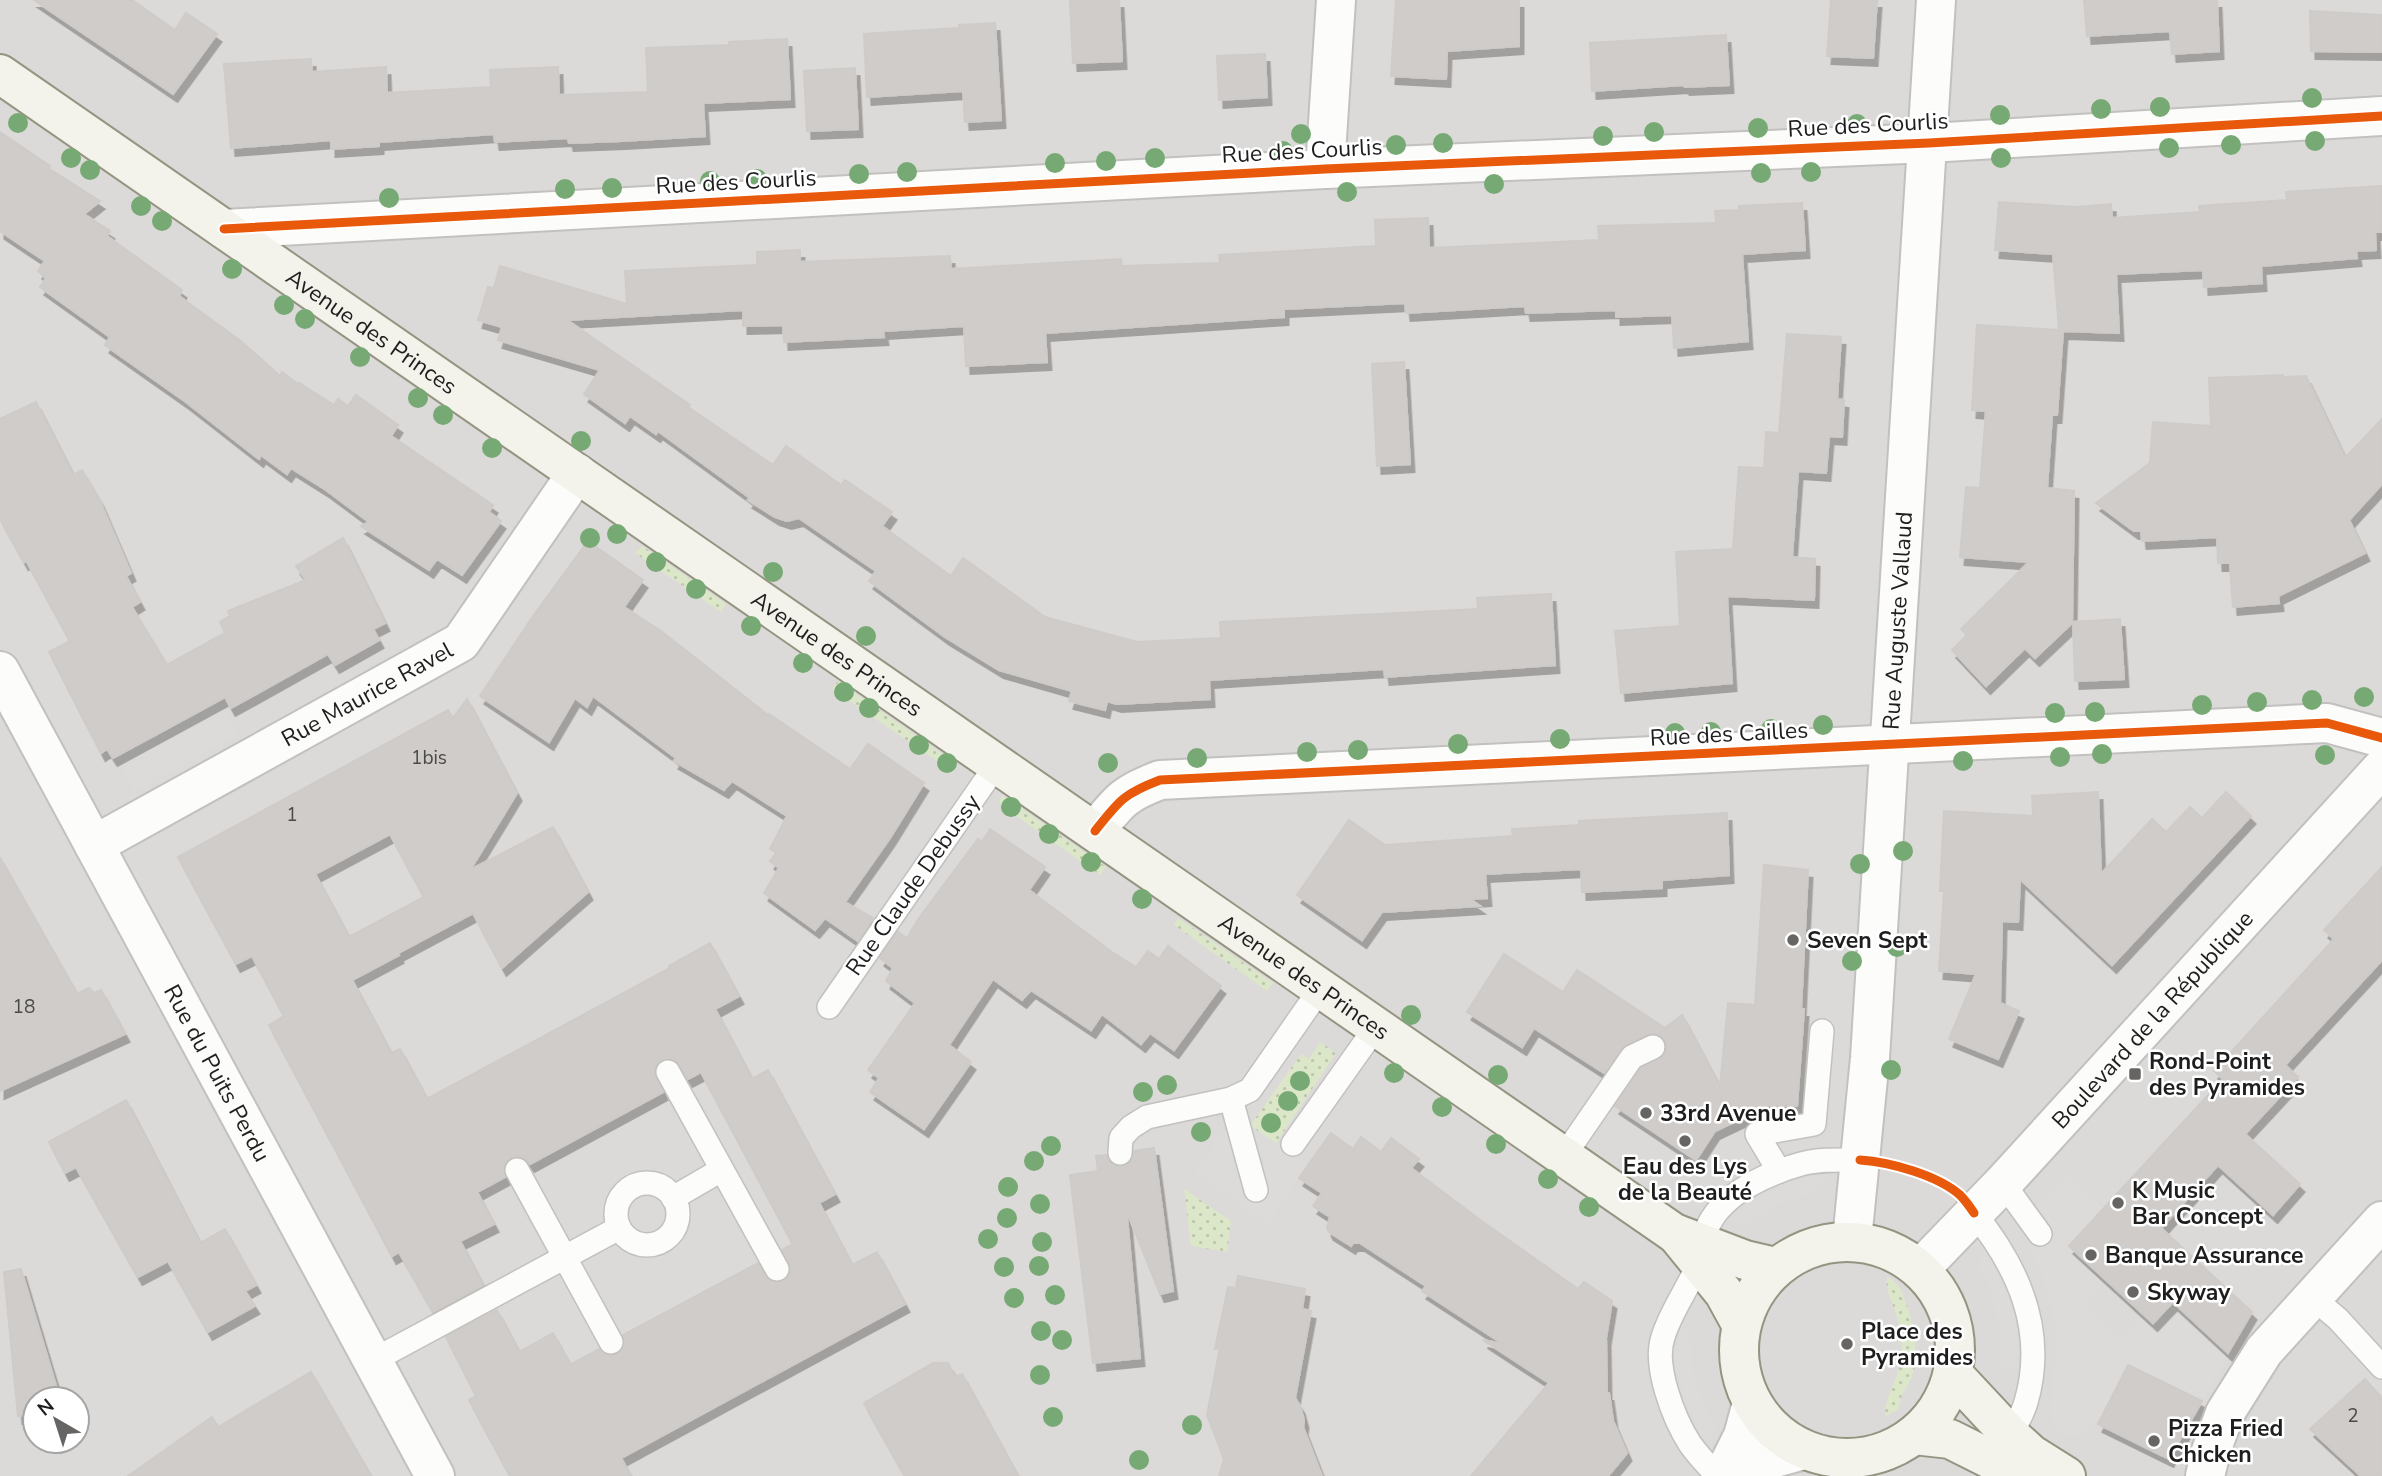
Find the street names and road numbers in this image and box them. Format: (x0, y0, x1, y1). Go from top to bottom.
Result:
street label: Rue des Courlis (1787, 105, 1949, 145)
street label: Rue des Courlis (1221, 131, 1383, 171)
street label: Rue des Courlis (655, 162, 817, 202)
street label: Avenue des Princes (280, 261, 463, 401)
street label: Rue Auguste Vallaud (1875, 511, 1920, 731)
street label: Avenue des Princes (745, 583, 929, 724)
street label: Rue Maurice Ravel (276, 634, 459, 754)
street label: Rue des Cailles (1649, 714, 1809, 754)
street label: Rue Claude Debussy (839, 788, 987, 982)
street label: Boulevard de la République (2045, 904, 2260, 1135)
street label: Avenue des Princes (1212, 907, 1396, 1047)
street label: Rue du Puits Perdu (157, 979, 278, 1167)

